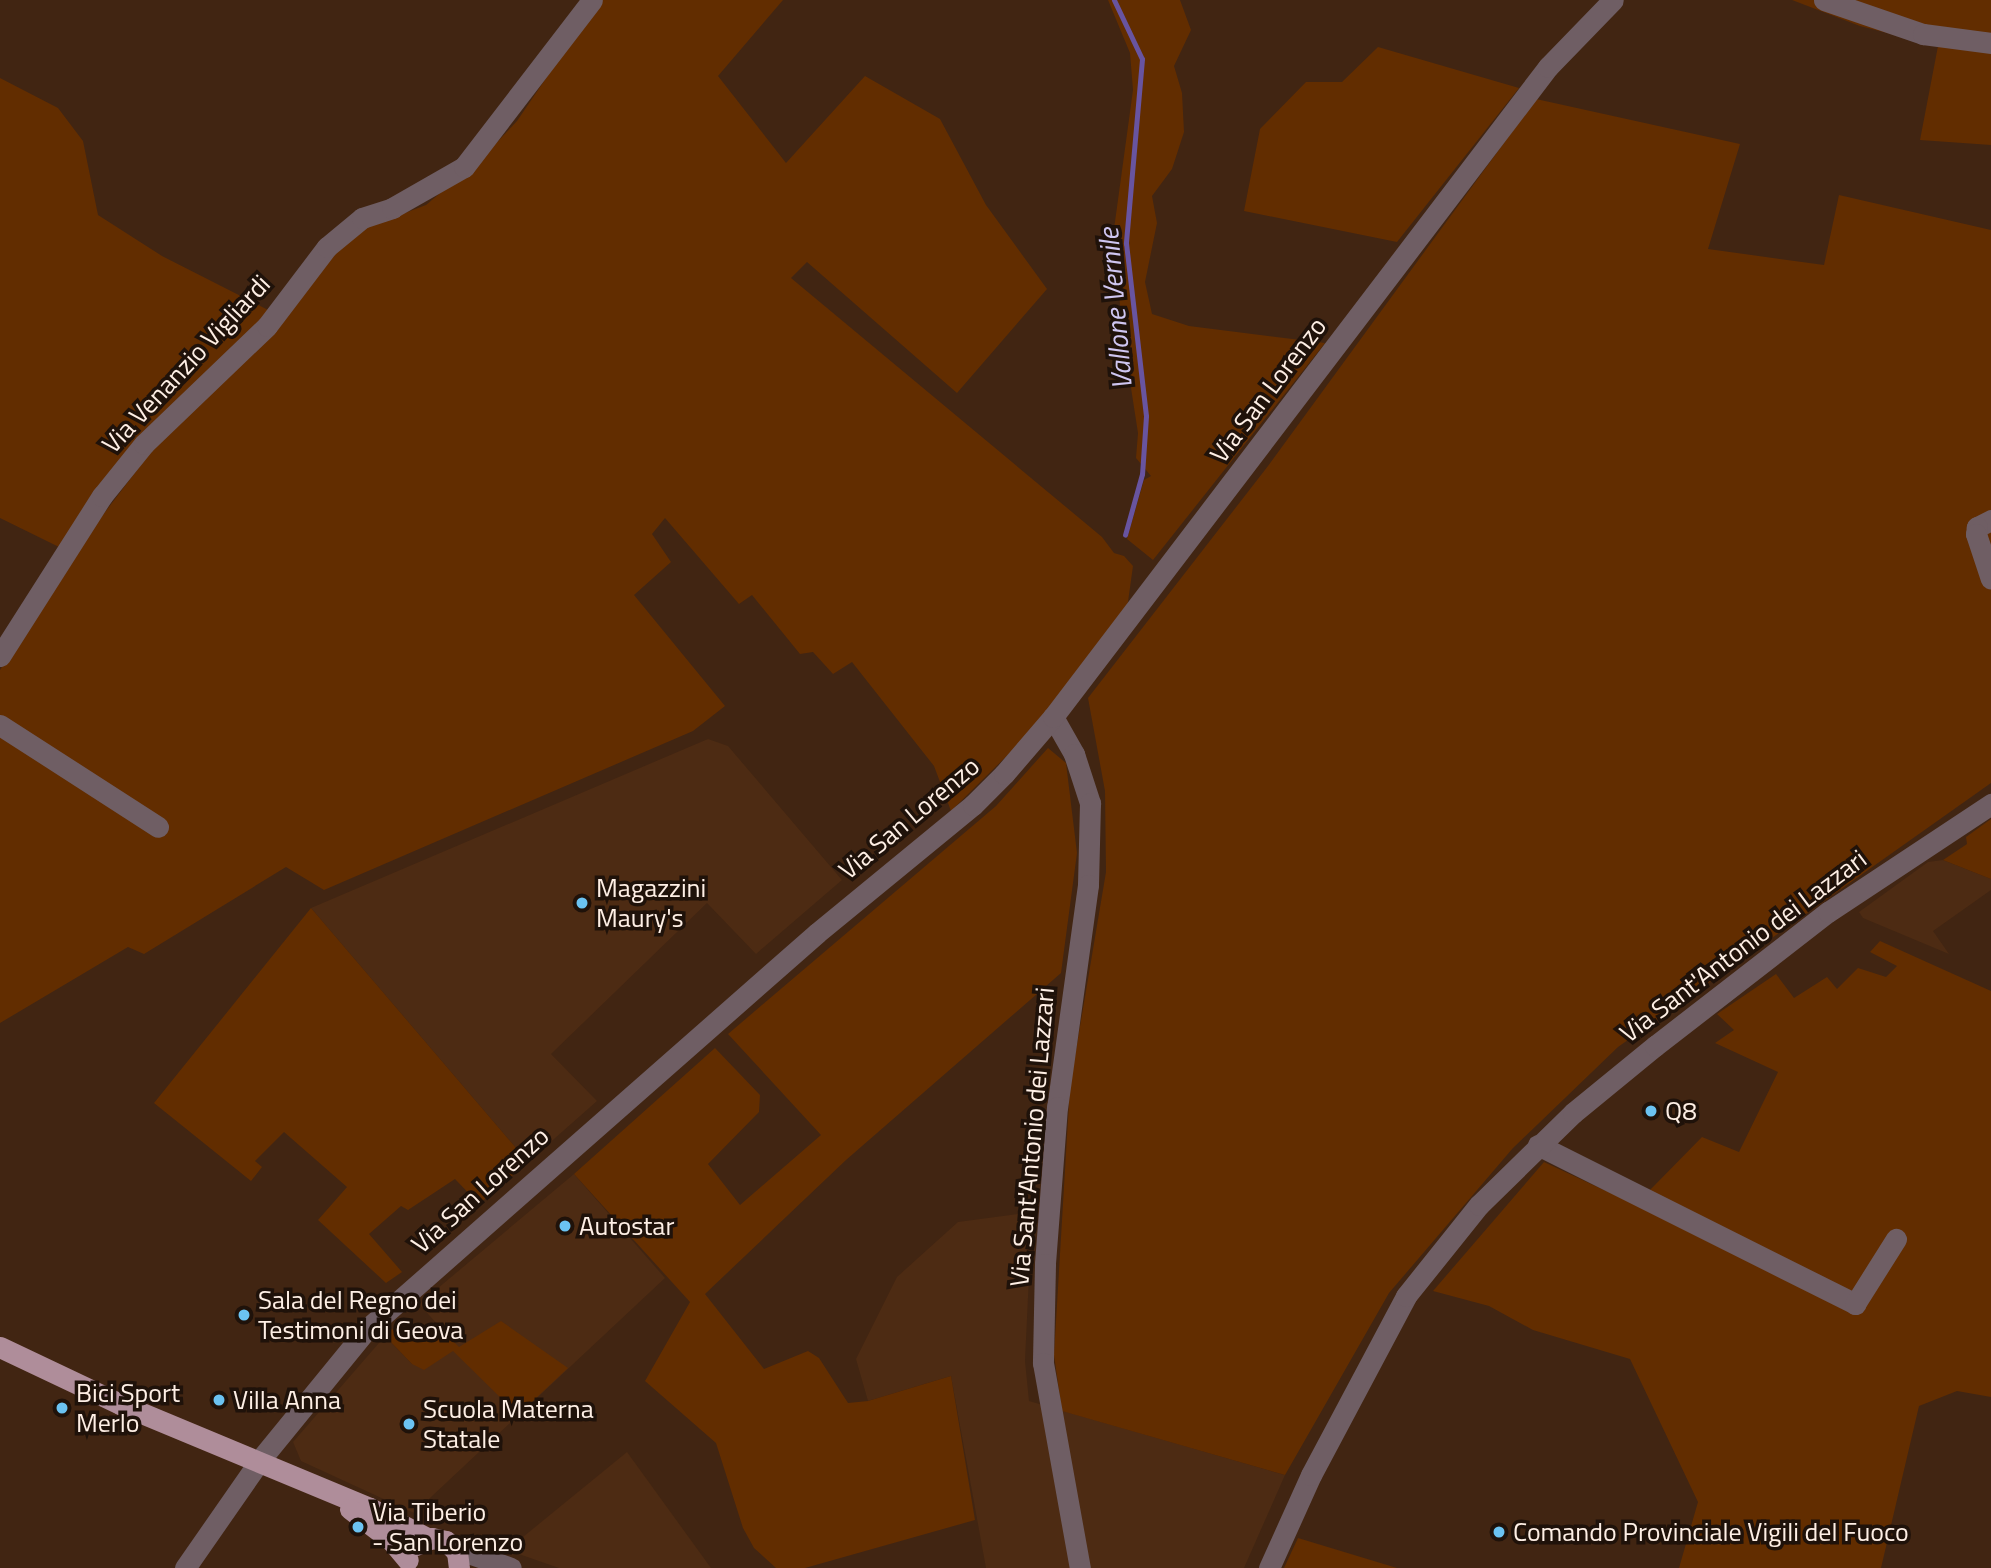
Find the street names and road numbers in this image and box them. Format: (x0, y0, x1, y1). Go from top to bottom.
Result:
street label: Via Venanzio Vigliardi (95, 269, 277, 459)
street label: Via San Lorenzo (1203, 311, 1333, 469)
street label: Via San Lorenzo (832, 750, 986, 886)
street label: Via Sant'Antonio dei Lazzari (1614, 843, 1872, 1049)
street label: Via Sant'Antonio dei Lazzari (1003, 986, 1061, 1288)
street label: Via San Lorenzo (405, 1120, 555, 1260)

